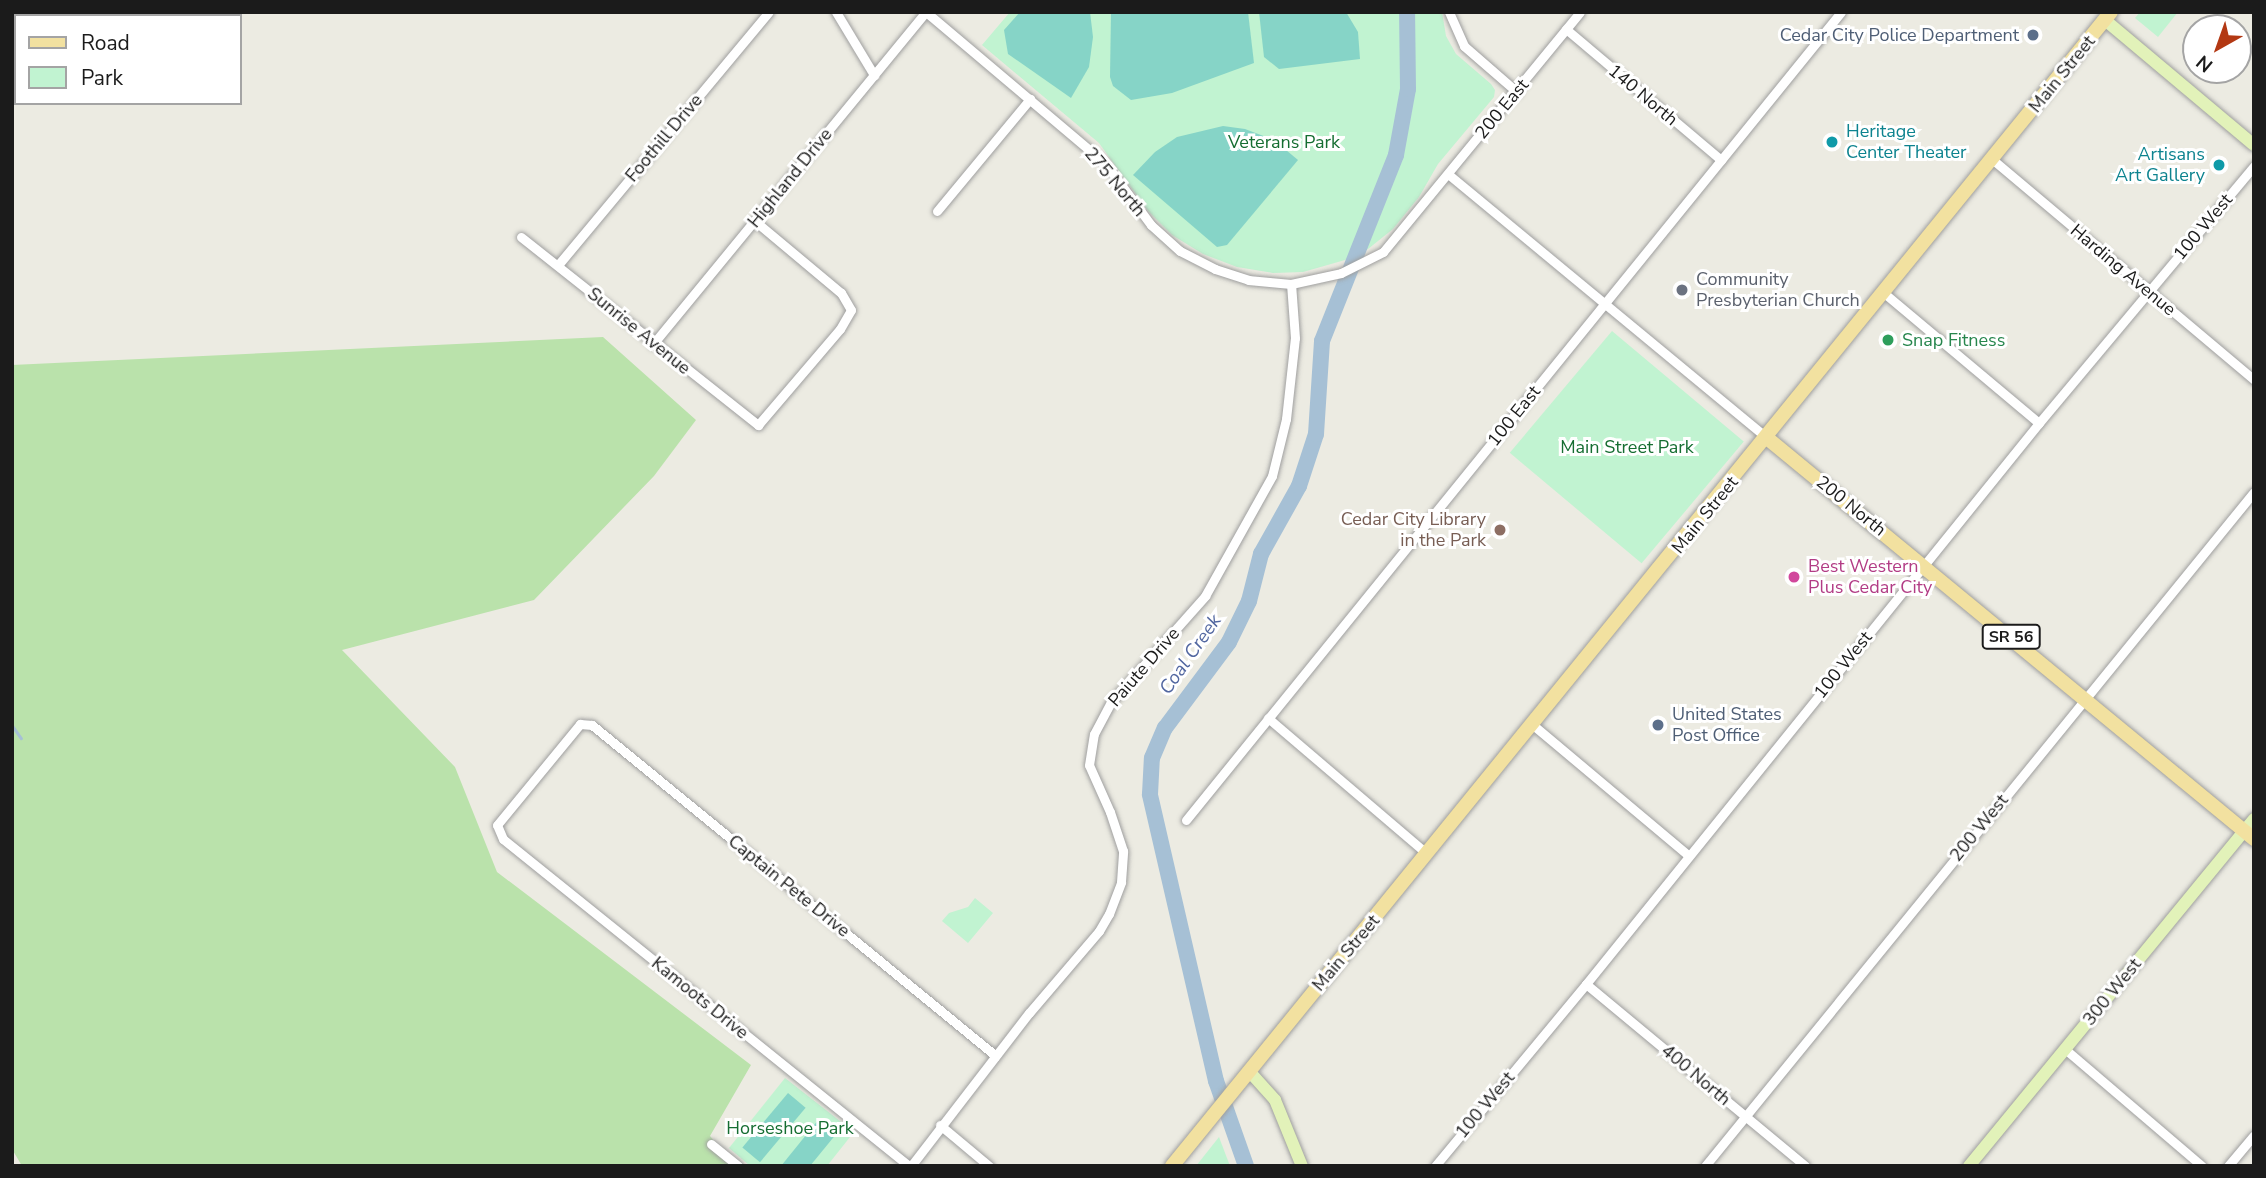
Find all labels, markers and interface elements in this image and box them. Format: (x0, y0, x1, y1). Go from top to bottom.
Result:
legend (14, 14, 242, 105)
north arrow (2182, 14, 2252, 84)
place label: Cedar City Police Department (1780, 24, 2019, 46)
marker: Cedar City Police Department (2025, 27, 2041, 43)
text: Road (81, 29, 130, 57)
street label: Main Street (2024, 31, 2100, 117)
text: N (2191, 49, 2219, 78)
street label: 140 North (1604, 60, 1682, 130)
text: Park (81, 64, 123, 92)
street label: 200 East (1471, 75, 1533, 143)
street label: Foothill Drive (621, 90, 707, 186)
place label: Heritage Center Theater (1846, 121, 1967, 164)
street label: Highland Drive (743, 124, 837, 232)
park label: Veterans Park (1228, 131, 1340, 153)
marker: Heritage Center Theater (1824, 134, 1840, 150)
street label: 275 North (1080, 143, 1150, 221)
place label: Artisans Art Gallery (2115, 144, 2205, 186)
marker: Artisans Art Gallery (2211, 157, 2227, 173)
street label: 100 West (2169, 189, 2237, 265)
street label: Harding Avenue (2066, 220, 2180, 320)
place label: Community Presbyterian Church (1696, 269, 1860, 312)
marker: Community Presbyterian Church (1674, 282, 1690, 298)
street label: Sunrise Avenue (583, 283, 695, 379)
place label: Snap Fitness (1902, 329, 2005, 351)
marker: Snap Fitness (1880, 332, 1896, 348)
street label: 100 East (1483, 381, 1545, 451)
park label: Main Street Park (1560, 436, 1694, 458)
street label: 200 North (1812, 471, 1890, 541)
street label: Main Street (1667, 472, 1743, 558)
place label: Cedar City Library in the Park (1341, 509, 1486, 552)
marker: Cedar City Library in the Park (1492, 522, 1508, 538)
place label: Best Western Plus Cedar City (1808, 556, 1932, 598)
marker: Best Western Plus Cedar City (1786, 569, 1802, 585)
water label: Coal Creek (1155, 611, 1227, 699)
street label: Paiute Drive (1104, 623, 1184, 711)
road number: SR 56 (1981, 624, 2041, 650)
street label: 100 West (1809, 627, 1877, 703)
place label: United States Post Office (1672, 704, 1782, 746)
marker: United States Post Office (1650, 717, 1666, 733)
street label: 200 West (1945, 790, 2013, 866)
street label: Captain Pete Drive (724, 830, 854, 942)
street label: Main Street (1308, 910, 1384, 996)
street label: Kamoots Drive (647, 952, 753, 1044)
street label: 300 West (2078, 954, 2146, 1030)
street label: 400 North (1657, 1040, 1735, 1110)
street label: 100 West (1451, 1067, 1519, 1143)
park label: Horseshoe Park (726, 1117, 854, 1139)

